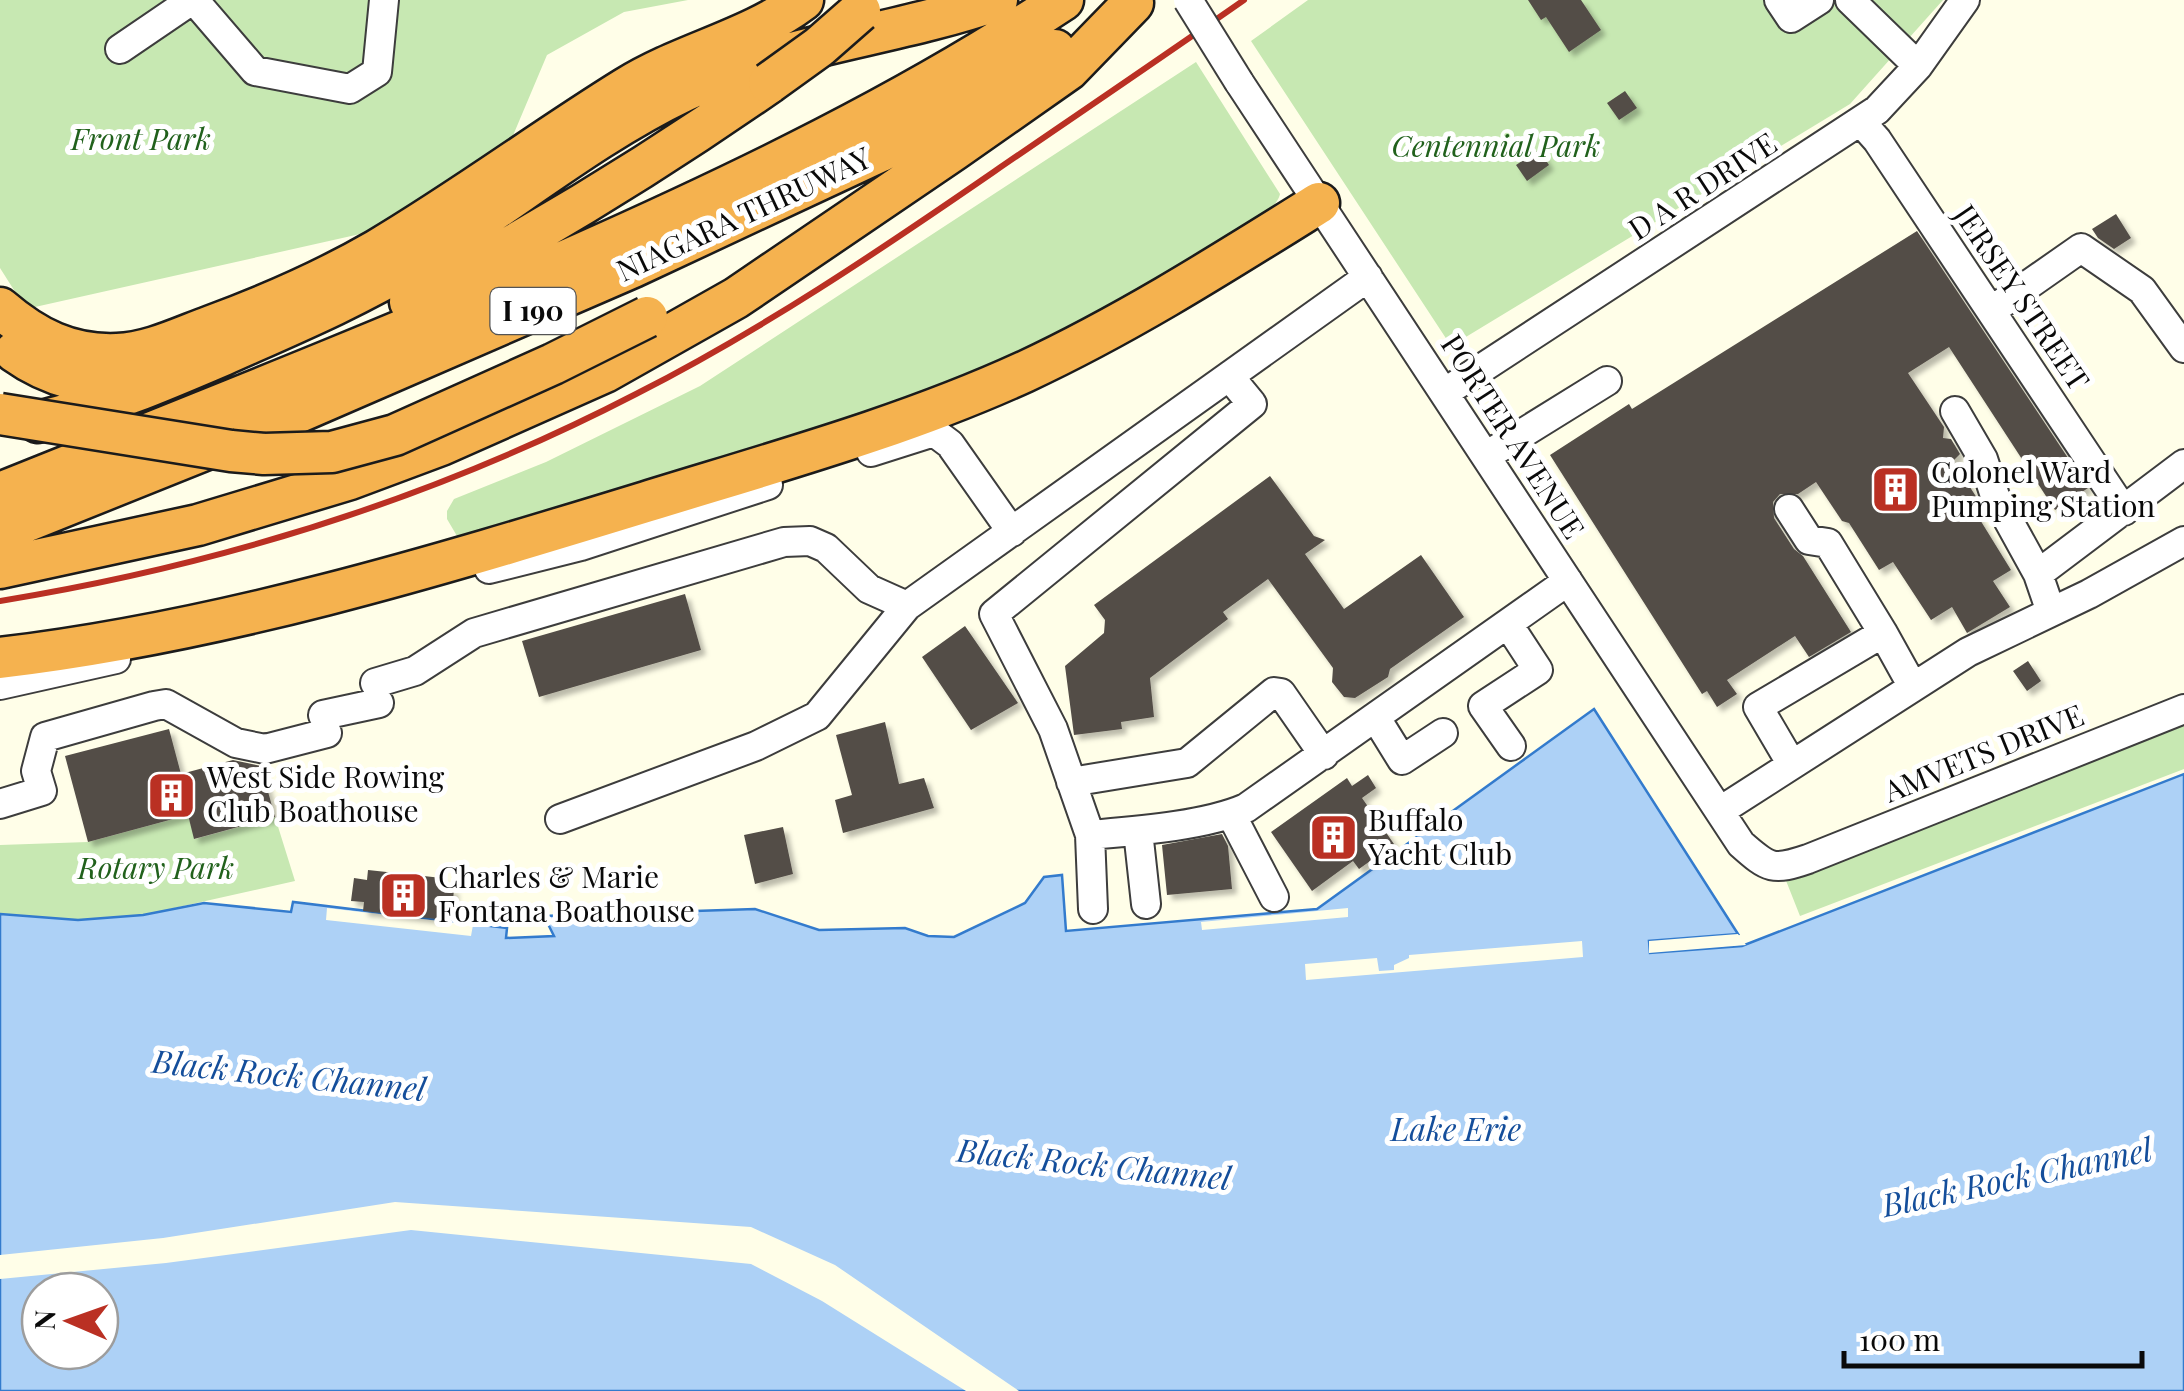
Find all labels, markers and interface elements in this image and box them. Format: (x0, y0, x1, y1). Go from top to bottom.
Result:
park label: Front Park (69, 118, 211, 158)
street label: D A R DRIVE (1620, 122, 1784, 248)
park label: Centennial Park (1392, 125, 1600, 165)
street label: NIAGARA THRUWAY (610, 137, 877, 290)
street label: JERSEY STREET (1945, 195, 2100, 397)
road number: I 190 (490, 288, 576, 334)
street label: PORTER AVENUE (1433, 326, 1595, 546)
place label: Colonel Ward Pumping Station (1931, 451, 2155, 525)
building icon: Colonel Ward Pumping Station (1870, 464, 1922, 516)
street label: AMVETS DRIVE (1876, 694, 2089, 811)
place label: West Side Rowing Club Boathouse (206, 756, 444, 830)
building icon: West Side Rowing Club Boathouse (146, 769, 198, 821)
place label: Buffalo Yacht Club (1367, 799, 1512, 873)
building icon: Buffalo Yacht Club (1307, 812, 1359, 864)
park label: Rotary Park (77, 847, 234, 887)
place label: Charles & Marie Fontana Boathouse (438, 856, 695, 930)
building icon: Charles & Marie Fontana Boathouse (377, 869, 429, 921)
water label: Black Rock Channel (149, 1038, 429, 1109)
water label: Lake Erie (1389, 1106, 1521, 1149)
water label: Black Rock Channel (1876, 1126, 2156, 1226)
water label: Black Rock Channel (954, 1127, 1234, 1198)
north arrow (20, 1271, 120, 1371)
scale bar (1844, 1306, 2142, 1368)
text: N (25, 1309, 62, 1331)
text: 100 m (1859, 1319, 1941, 1359)

